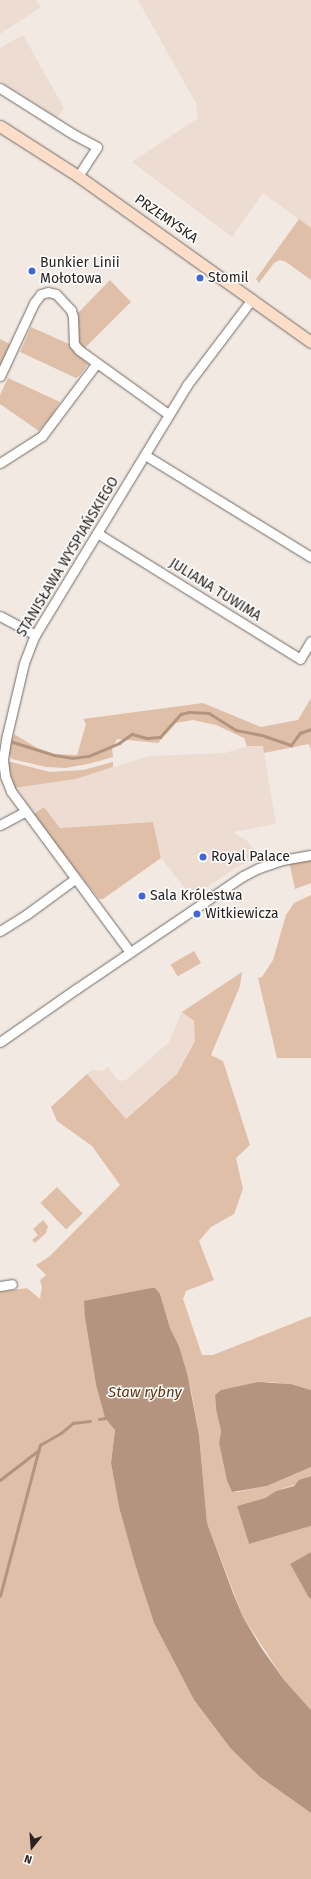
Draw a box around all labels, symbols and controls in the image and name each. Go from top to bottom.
street label: PRZEMYSKA [131,191,201,247]
place label: Bunkier Linii Mołotowa [40,255,120,288]
marker: Bunkier Linii Mołotowa [27,266,37,276]
place label: Stomil [208,270,249,286]
marker: Stomil [195,273,205,283]
street label: STANISŁAWA WYSPIAŃSKIEGO [13,474,123,640]
street label: JULIANA TUWIMA [166,555,264,625]
place label: Royal Palace [211,849,290,865]
marker: Royal Palace [198,852,208,862]
place label: Sala Królestwa [150,888,243,904]
marker: Sala Królestwa [137,891,147,901]
place label: Witkiewicza [205,906,279,922]
marker: Witkiewicza [192,909,202,919]
water label: Staw rybny [108,1384,182,1402]
north arrow [12,1827,52,1867]
text: N [23,1852,34,1866]

